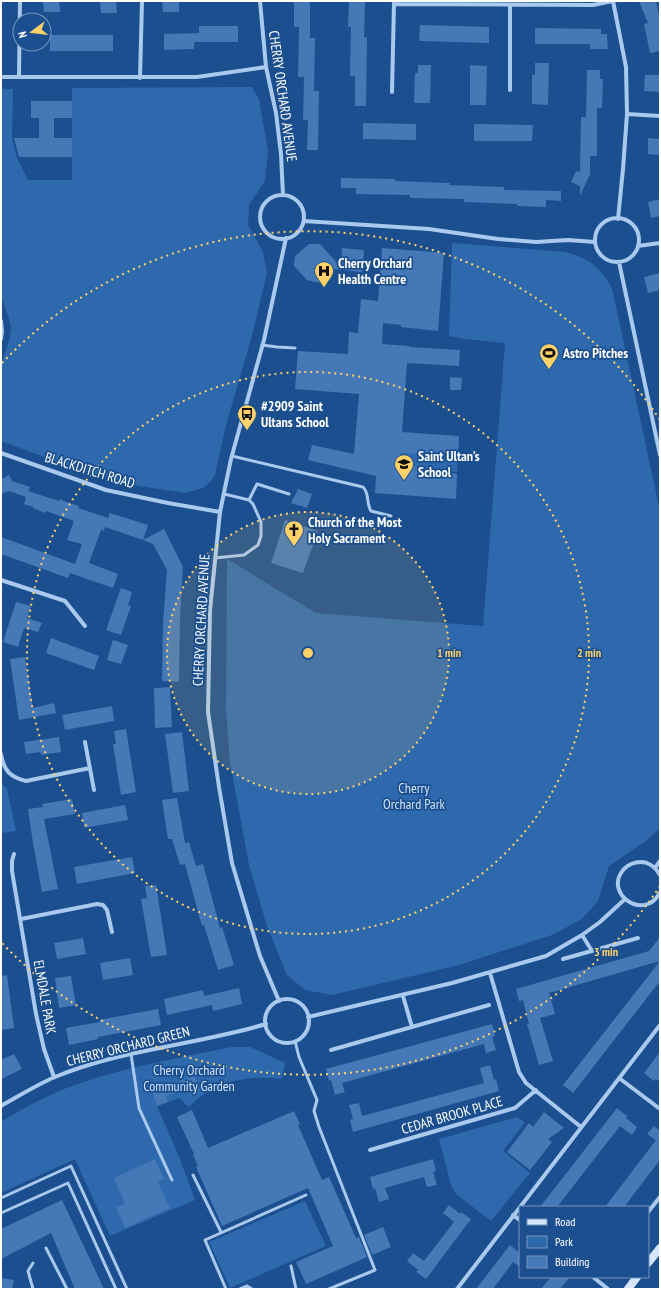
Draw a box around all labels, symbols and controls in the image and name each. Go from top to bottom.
north arrow [12,12,52,52]
street label: CHERRY ORCHARD AVENUE [265,29,301,163]
text: N [15,30,30,39]
place label: Cherry Orchard Health Centre [338,254,412,288]
hospital icon: Cherry Orchard Health Centre [313,260,335,288]
sports icon: Astro Pitches [538,342,560,370]
place label: Astro Pitches [562,344,628,362]
place label: #2909 Saint Ultans School [261,397,329,431]
bus stop icon: #2909 Saint Ultans School [236,403,258,431]
place label: Saint Ultan’s School [418,447,480,481]
street label: BLACKDITCH ROAD [43,448,137,492]
school or university icon: Saint Ultan’s School [393,453,415,481]
place label: Church of the Most Holy Sacrament [308,513,402,547]
church icon: Church of the Most Holy Sacrament [283,519,305,547]
street label: CHERRY ORCHARD AVENUE [189,553,213,687]
text: 1 min [437,645,461,660]
text: 2 min [577,645,601,660]
centre of rings [301,646,315,660]
park label: Cherry Orchard Park [383,779,446,813]
text: 3 min [594,944,618,959]
street label: ELMDALE PARK [30,958,60,1036]
street label: CHERRY ORCHARD GREEN [64,1022,192,1070]
park label: Cherry Orchard Community Garden [143,1061,235,1095]
street label: CEDAR BROOK PLACE [399,1092,505,1138]
legend [519,1206,649,1278]
text: Road [555,1214,575,1229]
text: Park [555,1234,573,1249]
text: Building [555,1254,590,1269]

